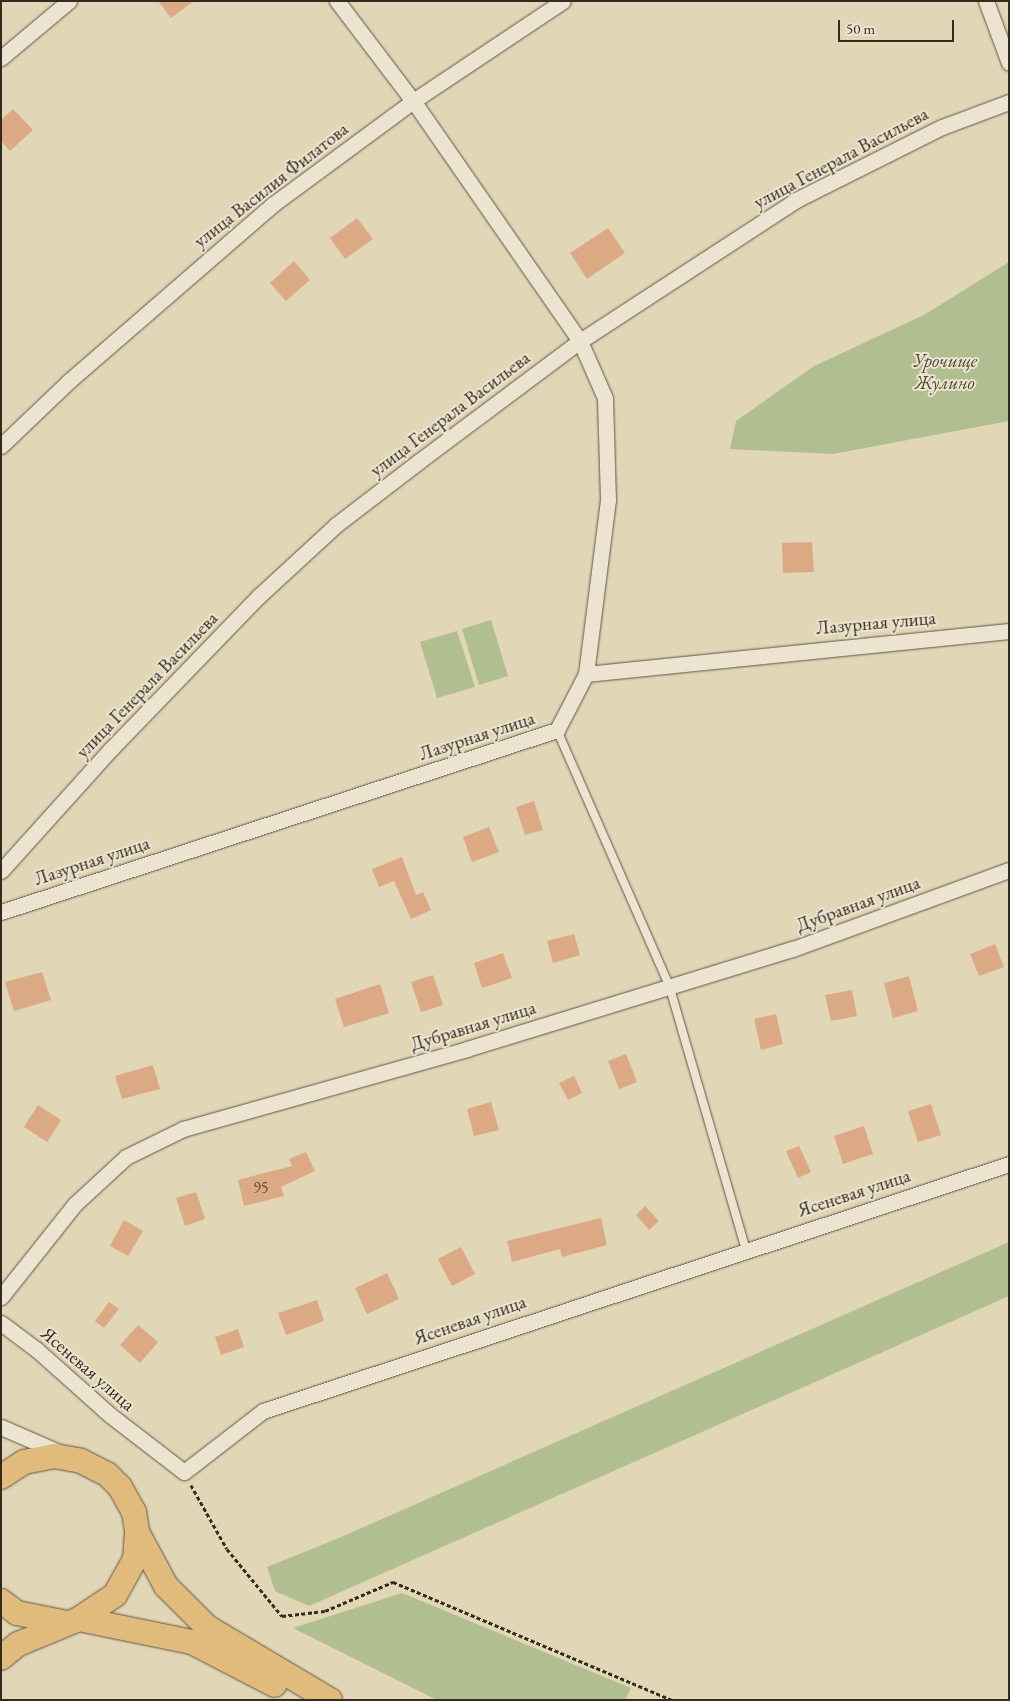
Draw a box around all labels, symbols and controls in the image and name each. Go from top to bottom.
scale bar [840,10,956,42]
text: 50 m [846,19,875,38]
street label: улица Генерала Васильева [750,102,932,214]
street label: улица Василия Филатова [189,118,353,252]
street label: улица Генерала Васильева [365,346,535,482]
park label: Урочище Жулино [913,350,977,394]
street label: Лазурная улица [815,606,937,640]
street label: улица Генерала Васильева [71,607,223,763]
street label: Лазурная улица [416,707,538,765]
street label: Лазурная улица [31,832,153,890]
street label: Дубравная улица [793,871,923,937]
street label: Дубравная улица [408,996,538,1056]
street label: Ясеневая улица [795,1164,913,1222]
house number: 95 [253,1178,269,1198]
street label: Ясеневая улица [411,1290,529,1350]
street label: Ясеневая улица [36,1322,140,1416]

